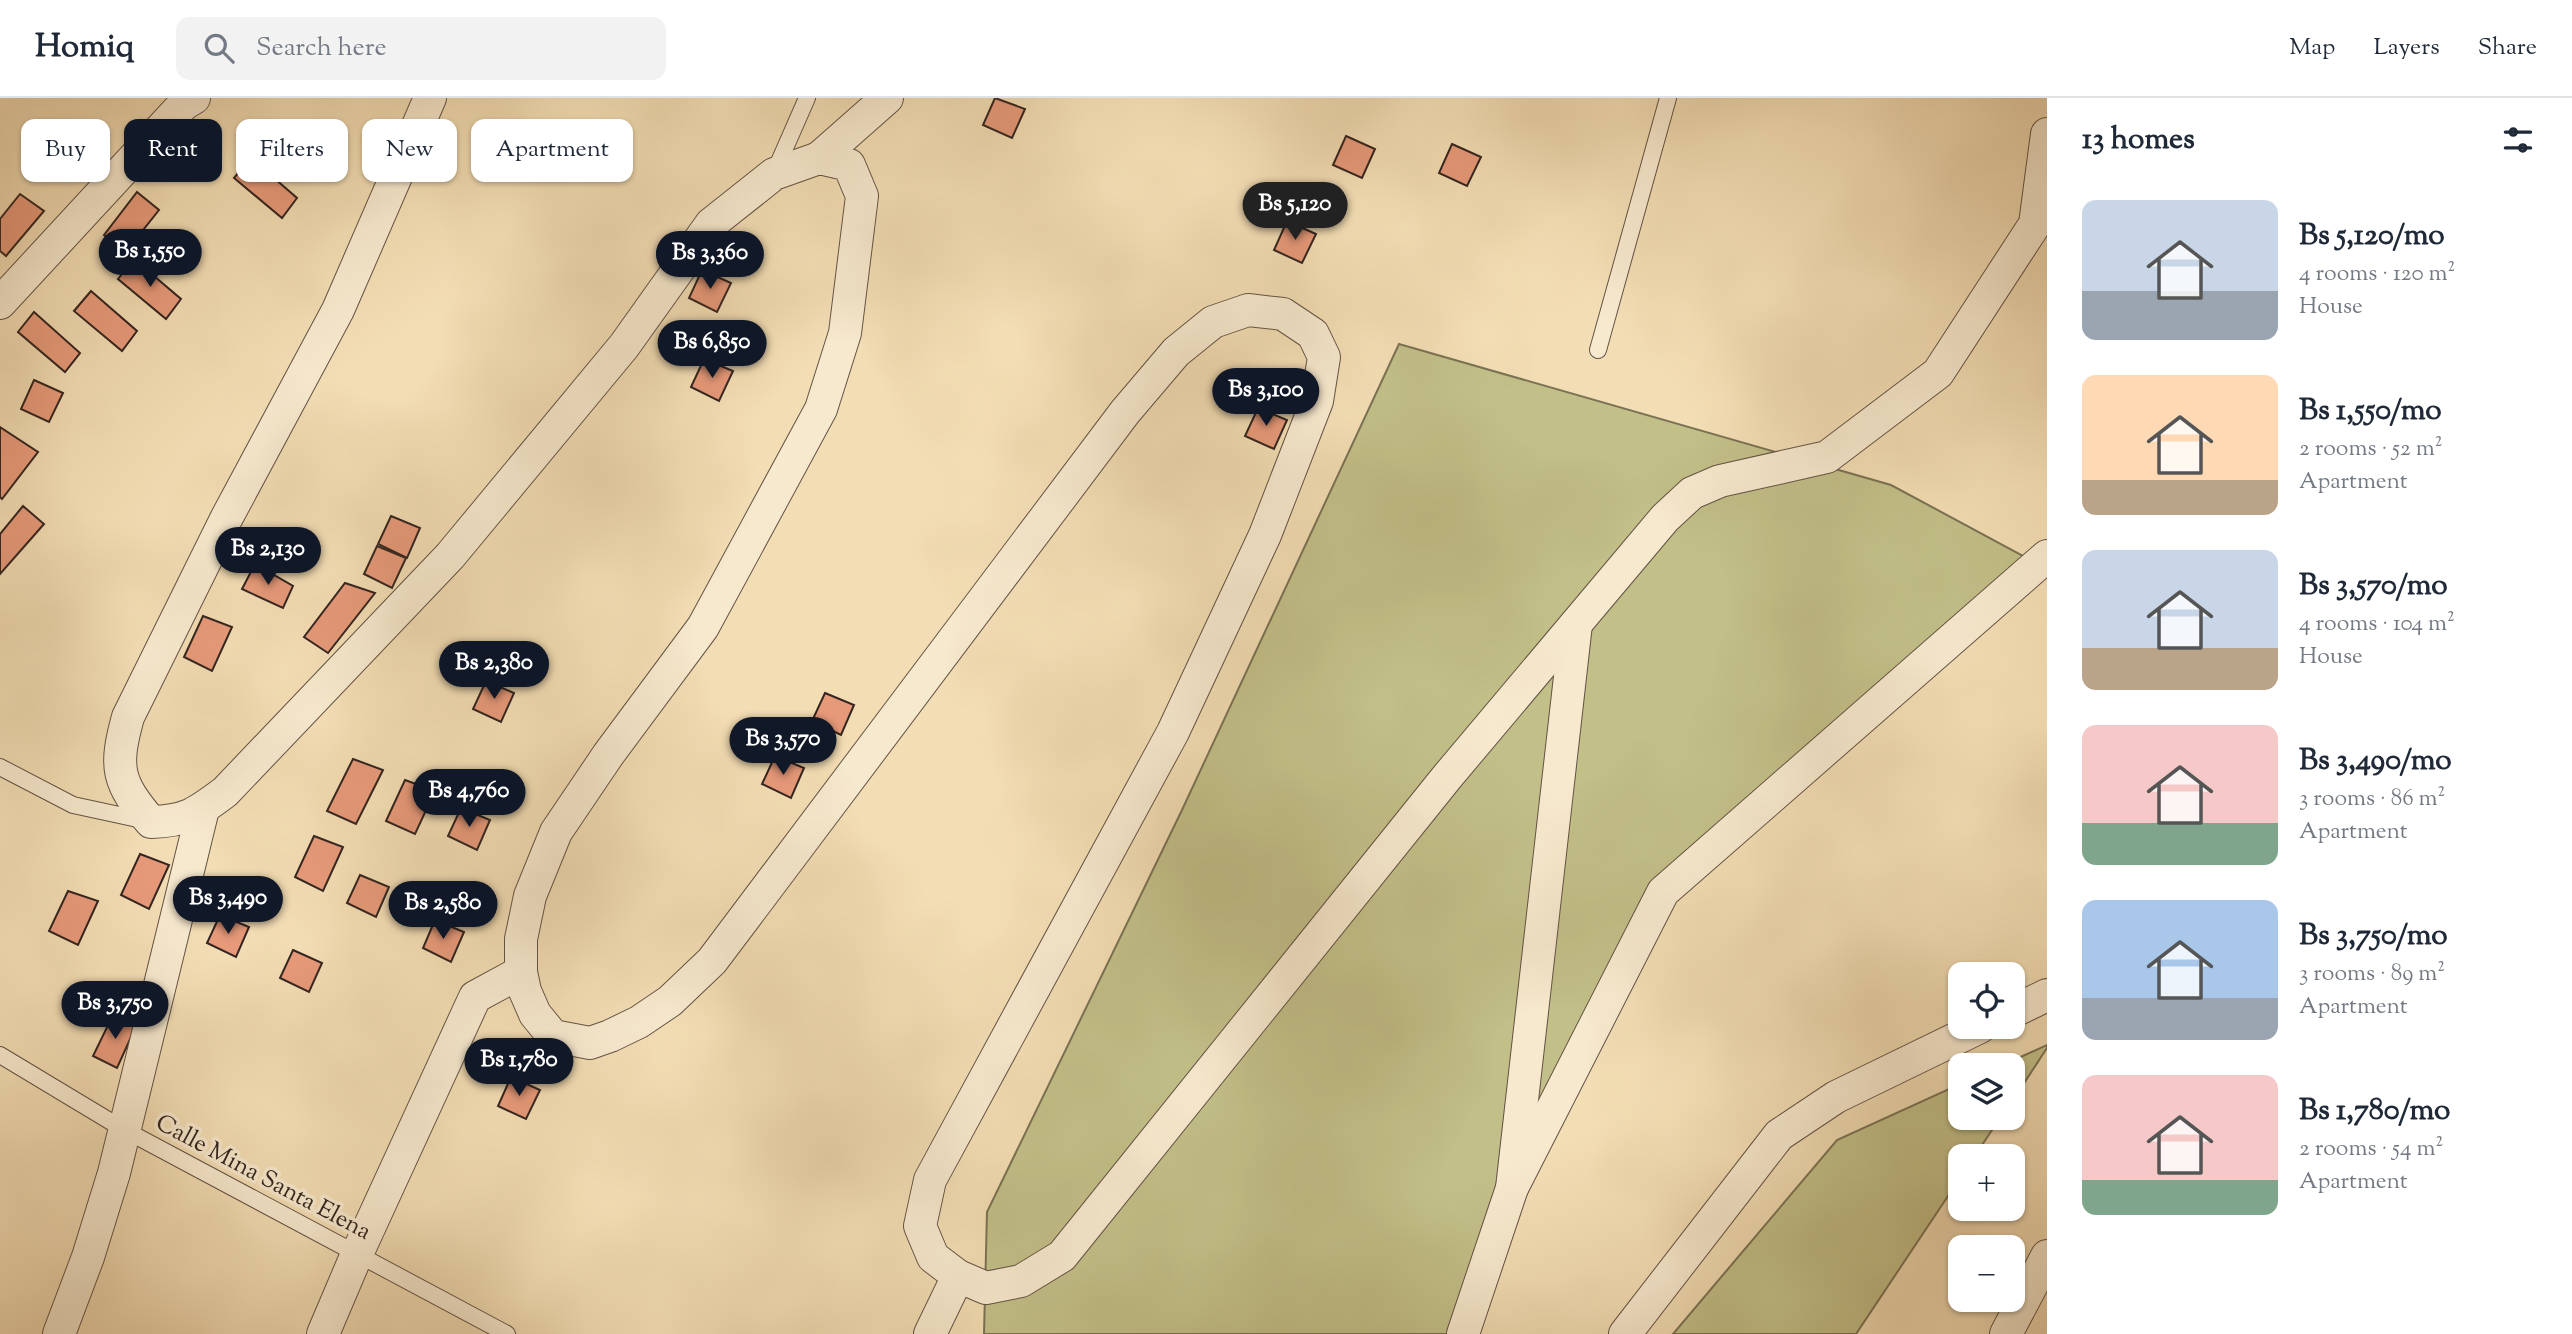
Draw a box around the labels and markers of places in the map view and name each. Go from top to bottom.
pin: Bs 5,120 [1223,183,1367,242]
pin: Bs 1,550 [78,230,222,289]
pin: Bs 3,360 [638,232,782,291]
pin: Bs 6,850 [640,320,784,380]
pin: Bs 3,100 [1194,368,1338,428]
pin: Bs 2,130 [196,528,340,587]
pin: Bs 2,380 [422,642,566,701]
pin: Bs 3,570 [711,718,855,777]
pin: Bs 4,760 [397,770,541,829]
pin: Bs 3,490 [156,876,300,936]
pin: Bs 2,580 [371,882,515,941]
pin: Bs 3,750 [43,982,187,1041]
pin: Bs 1,780 [447,1038,591,1098]

